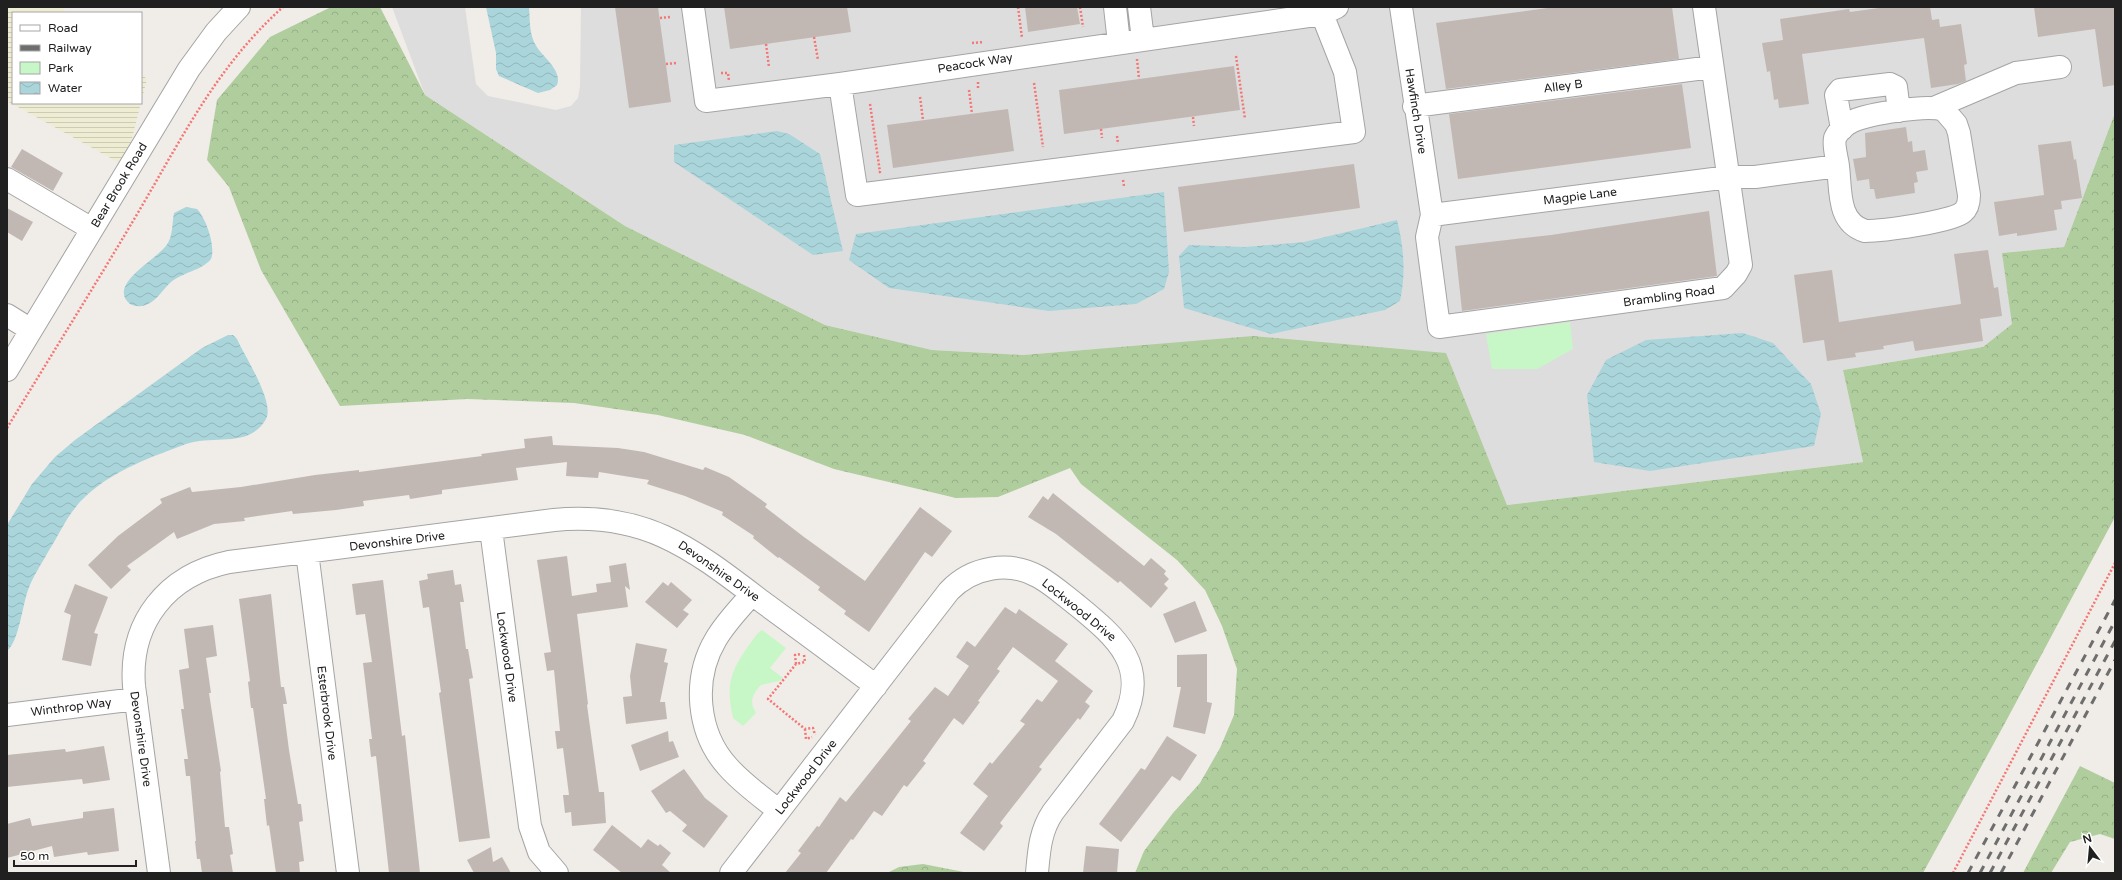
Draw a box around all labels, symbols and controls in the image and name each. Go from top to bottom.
legend [12,12,142,104]
text: Road [48,21,78,35]
text: Railway [48,41,92,55]
street label: Peacock Way [936,50,1014,76]
text: Park [48,61,74,75]
street label: Hawfinch Drive [1402,67,1430,155]
street label: Alley B [1543,77,1583,95]
text: Water [48,81,83,95]
street label: Bear Brook Road [88,140,150,230]
street label: Magpie Lane [1542,185,1618,207]
street label: Brambling Road [1622,283,1716,309]
street label: Devonshire Drive [348,528,446,554]
street label: Devonshire Drive [676,538,763,604]
street label: Lockwood Drive [1039,576,1119,644]
street label: Lockwood Drive [494,611,520,703]
street label: Esterbrook Drive [314,665,340,761]
street label: Devonshire Drive [127,690,155,788]
street label: Winthrop Way [30,695,113,719]
street label: Lockwood Drive [772,737,840,817]
north arrow [2070,828,2110,868]
text: N [2081,831,2093,846]
scale bar [14,842,136,868]
text: 50 m [20,849,49,863]

